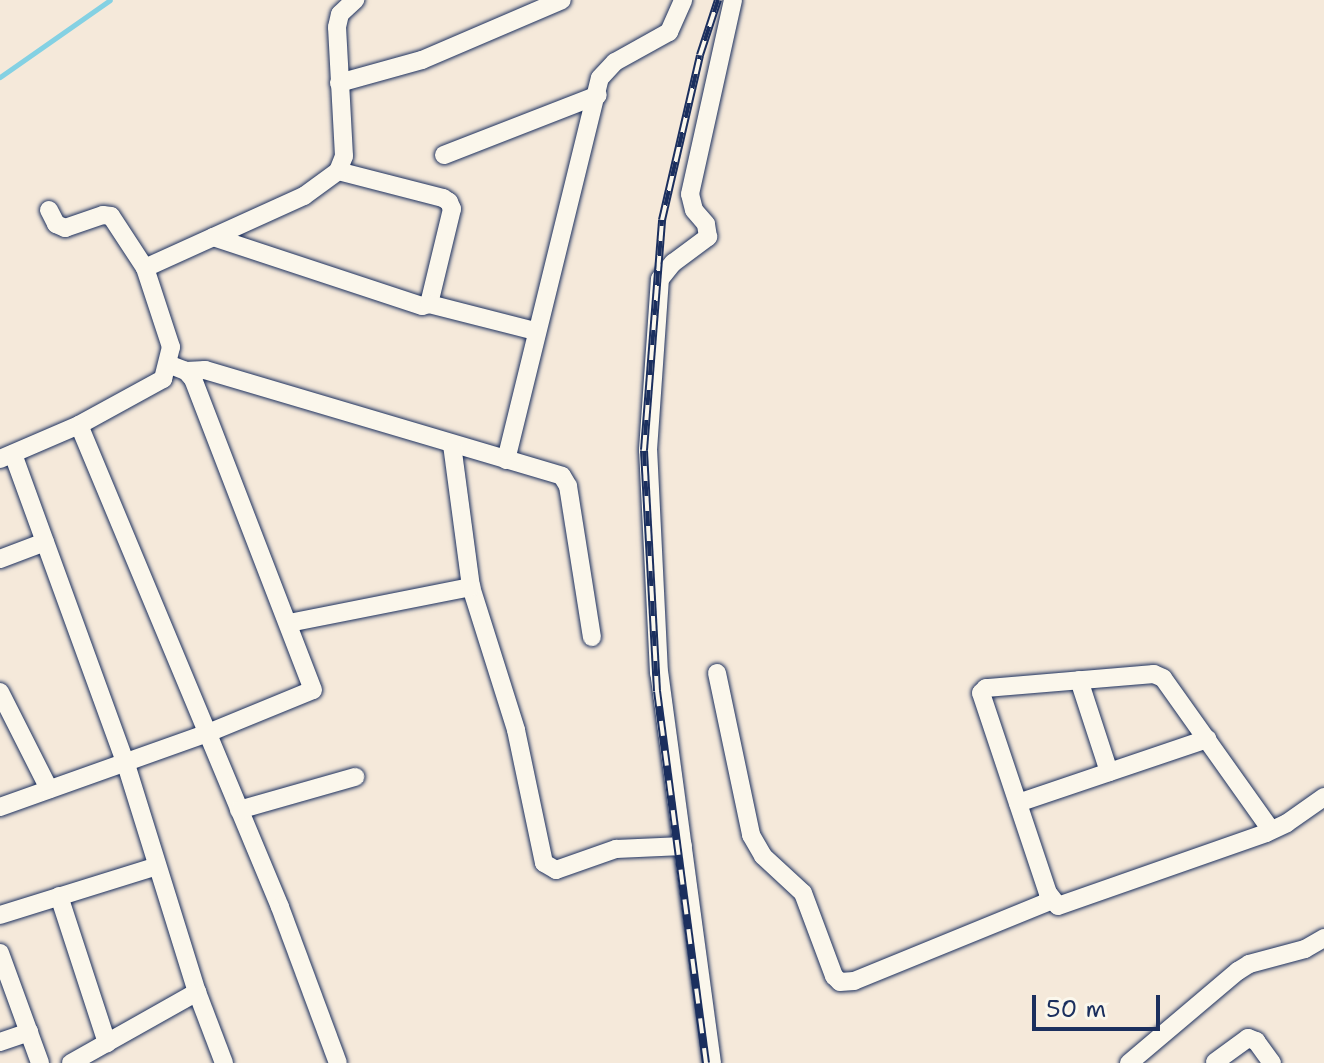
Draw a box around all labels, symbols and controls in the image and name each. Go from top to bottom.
scale bar [1036,979,1164,1029]
text: 50 m [1046,993,1106,1025]

